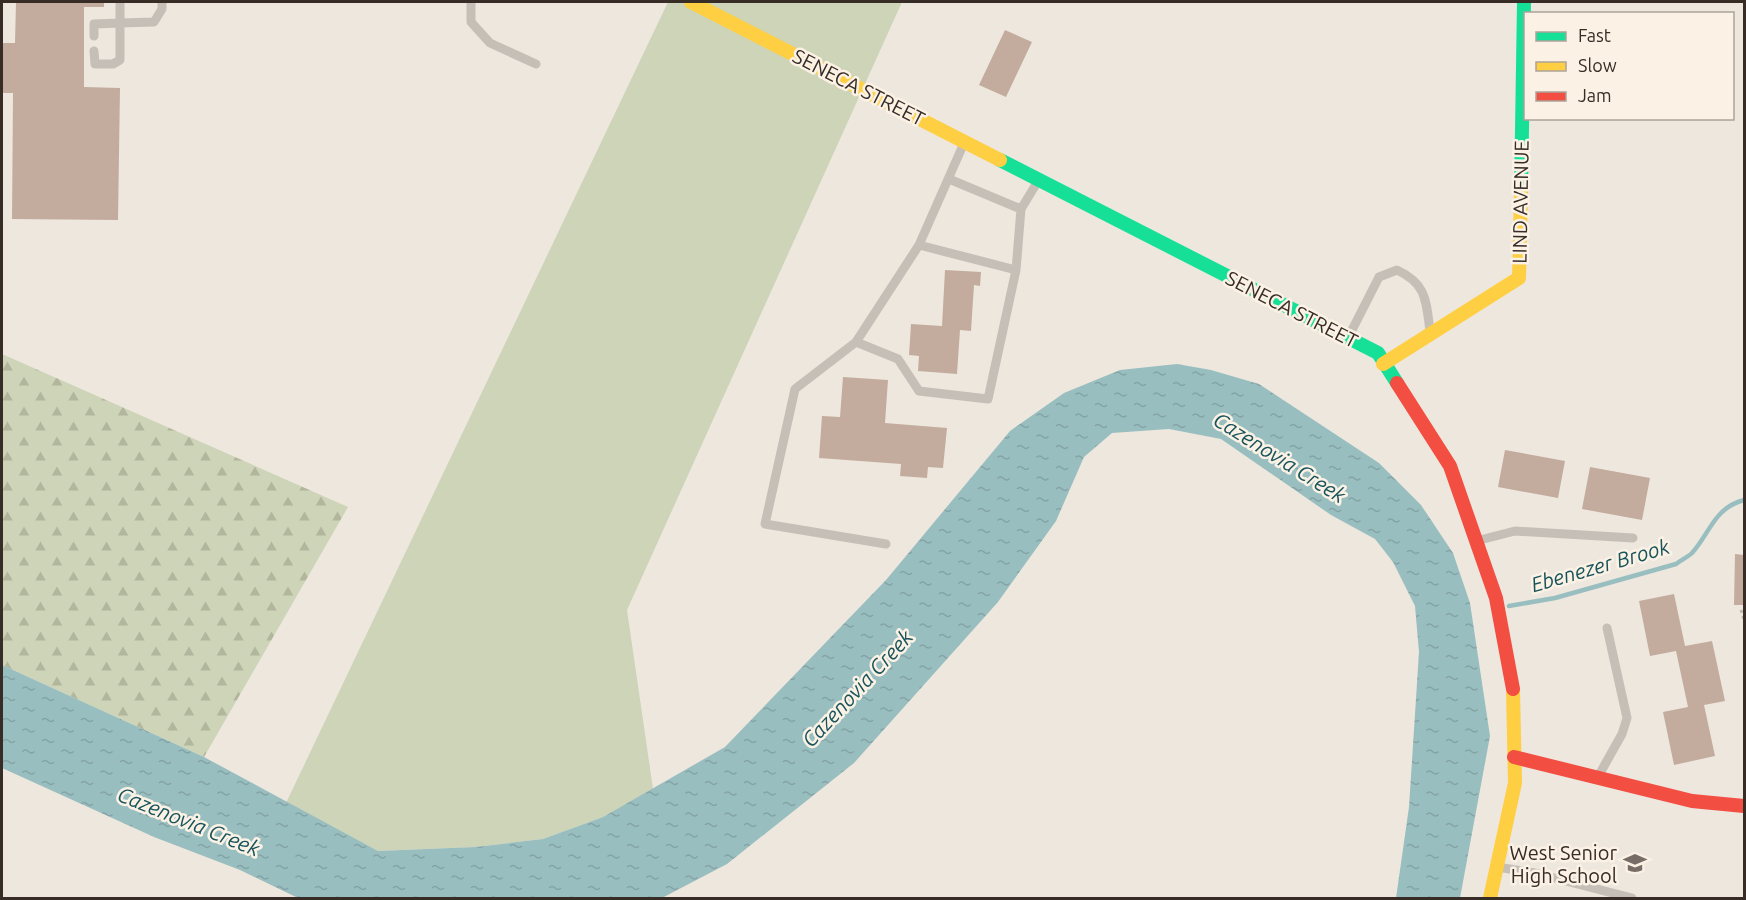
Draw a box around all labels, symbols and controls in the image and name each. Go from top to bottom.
legend [1524,12,1734,120]
text: Fast [1578,25,1611,45]
street label: SENECA STREET [789,44,929,130]
text: Slow [1578,55,1617,75]
text: Jam [1578,85,1612,105]
street label: LIND AVENUE [1507,140,1533,264]
street label: SENECA STREET [1222,266,1362,352]
water label: Cazenovia Creek [1209,407,1351,507]
water label: Ebenezer Brook [1528,534,1672,596]
water label: Cazenovia Creek [797,624,918,752]
water label: Cazenovia Creek [114,782,264,861]
place label: West Senior High School [1510,841,1617,887]
school or university icon: West Senior High School [1622,850,1648,876]

